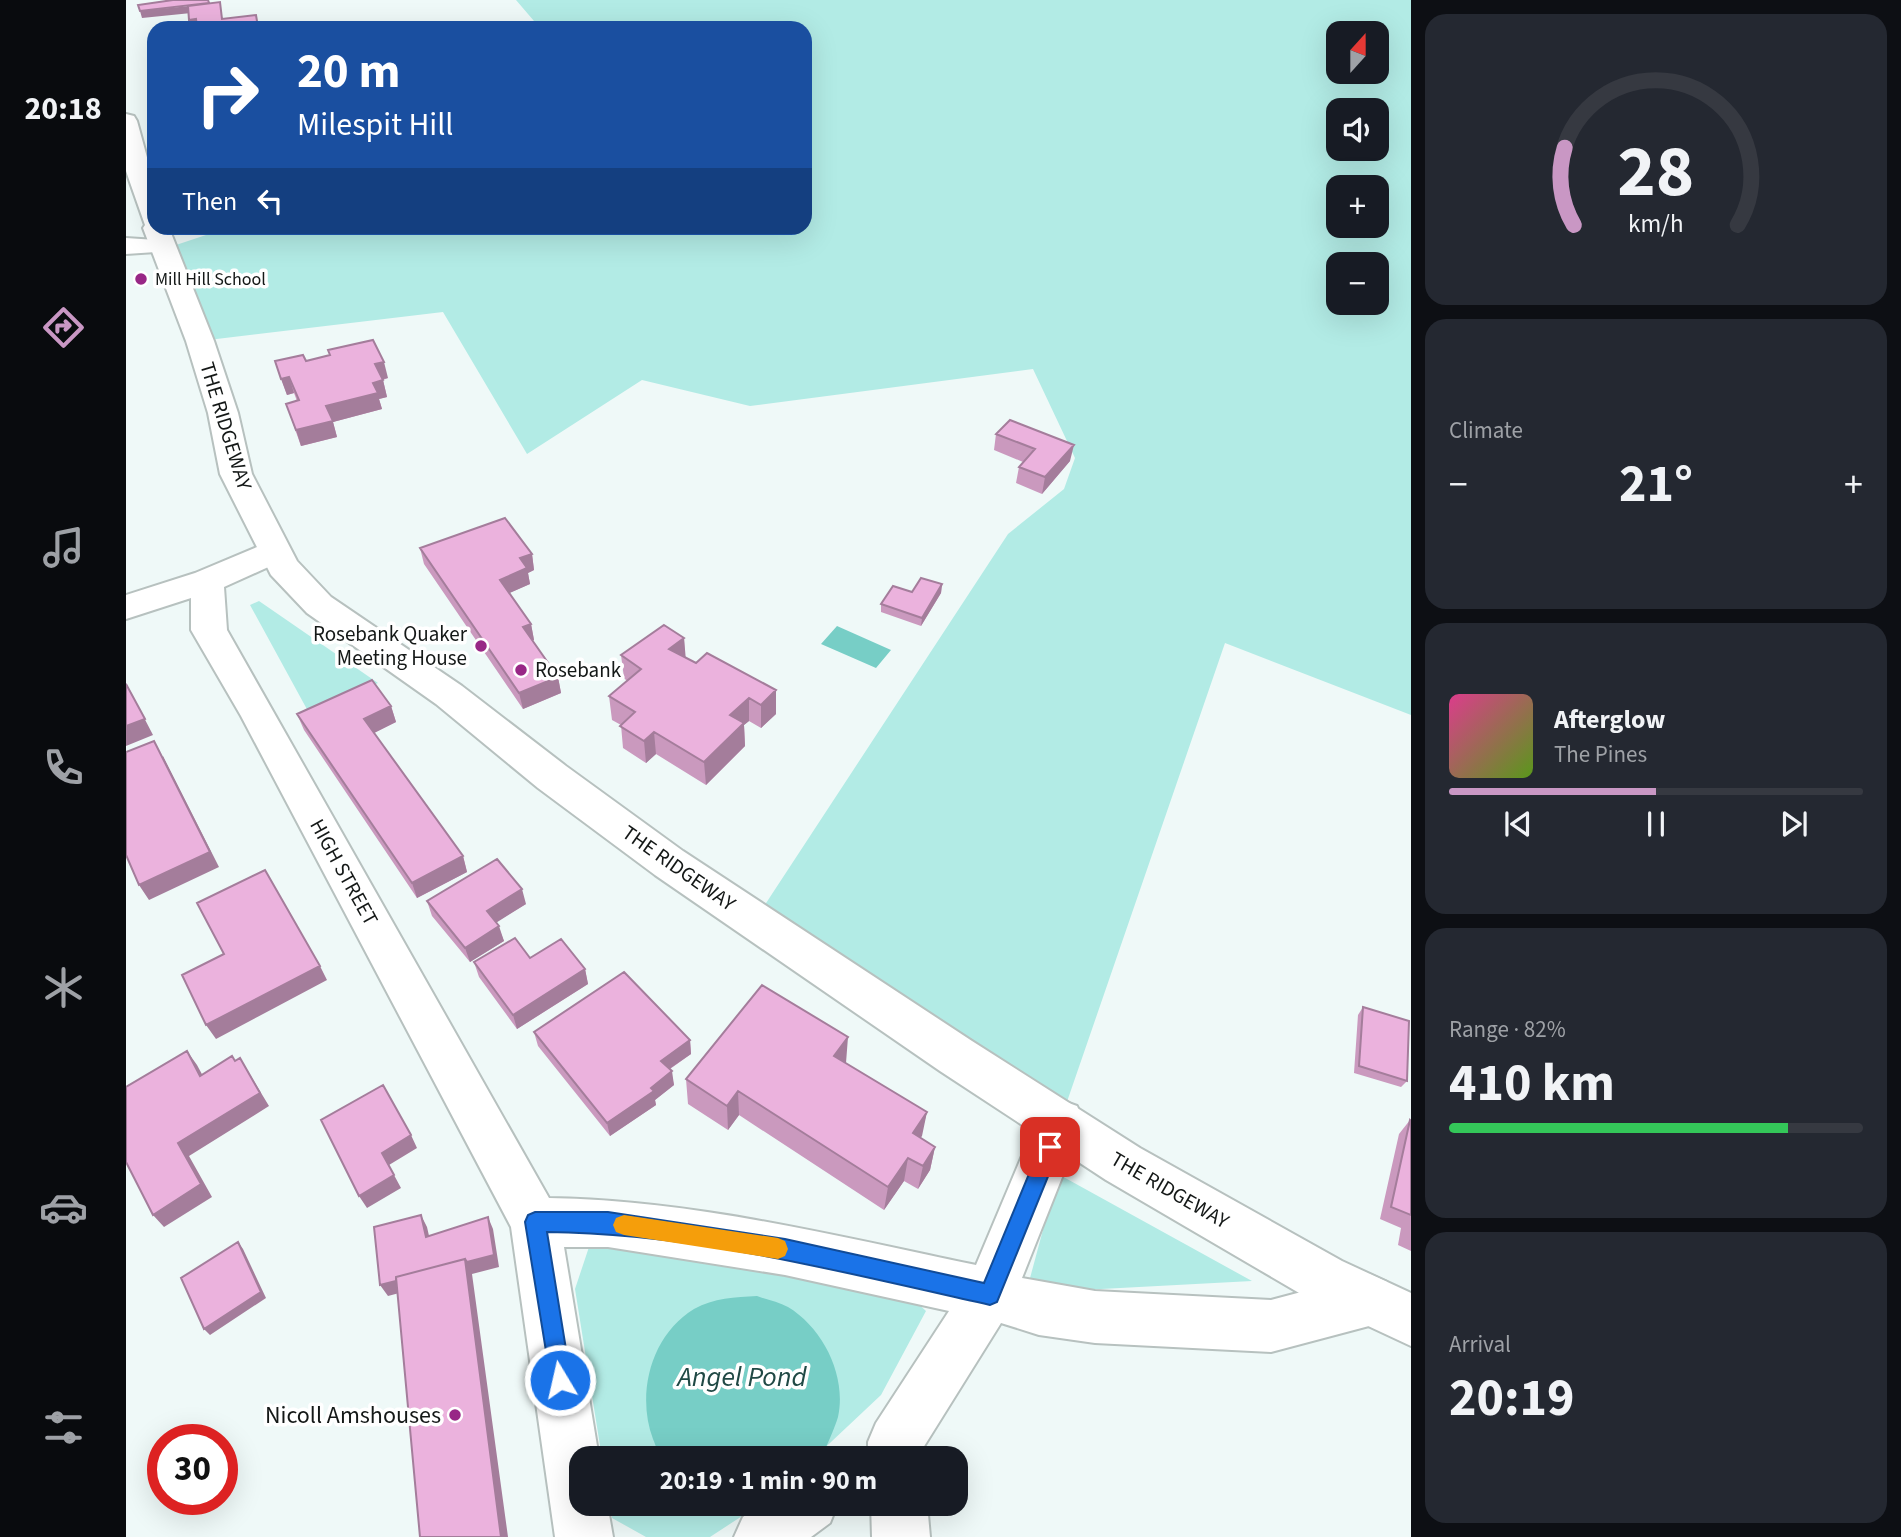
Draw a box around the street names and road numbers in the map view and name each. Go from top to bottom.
street label: THE RIDGEWAY [192,358,260,495]
street label: HIGH STREET [302,813,386,931]
street label: THE RIDGEWAY [616,818,743,919]
street label: THE RIDGEWAY [1105,1144,1236,1237]

